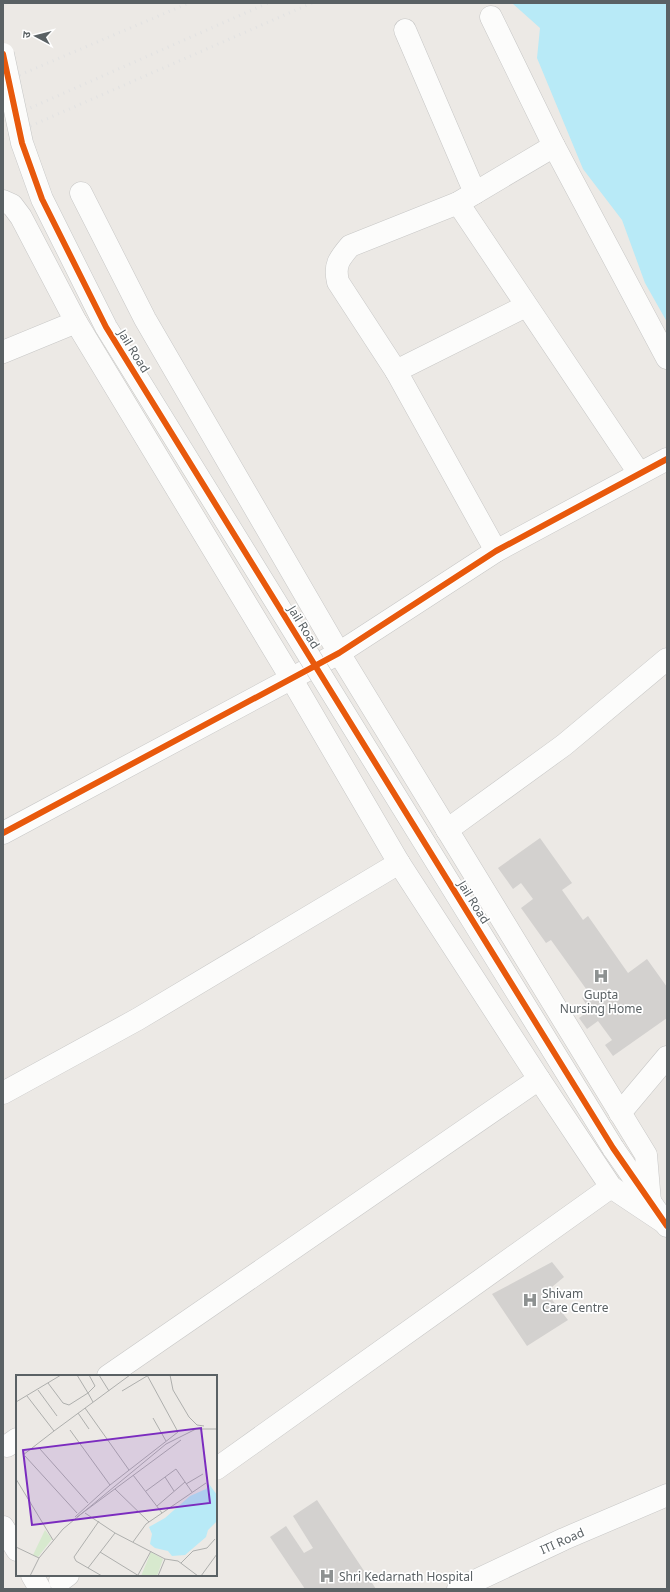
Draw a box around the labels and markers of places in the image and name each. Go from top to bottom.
hospital icon: Gupta Nursing Home [592,967,610,985]
place label: Gupta Nursing Home [560,986,642,1017]
place label: Shivam Care Centre [542,1285,609,1316]
hospital icon: Shivam Care Centre [521,1291,539,1309]
hospital icon: Shri Kedarnath Hospital [318,1567,336,1585]
place label: Shri Kedarnath Hospital [339,1568,473,1585]

